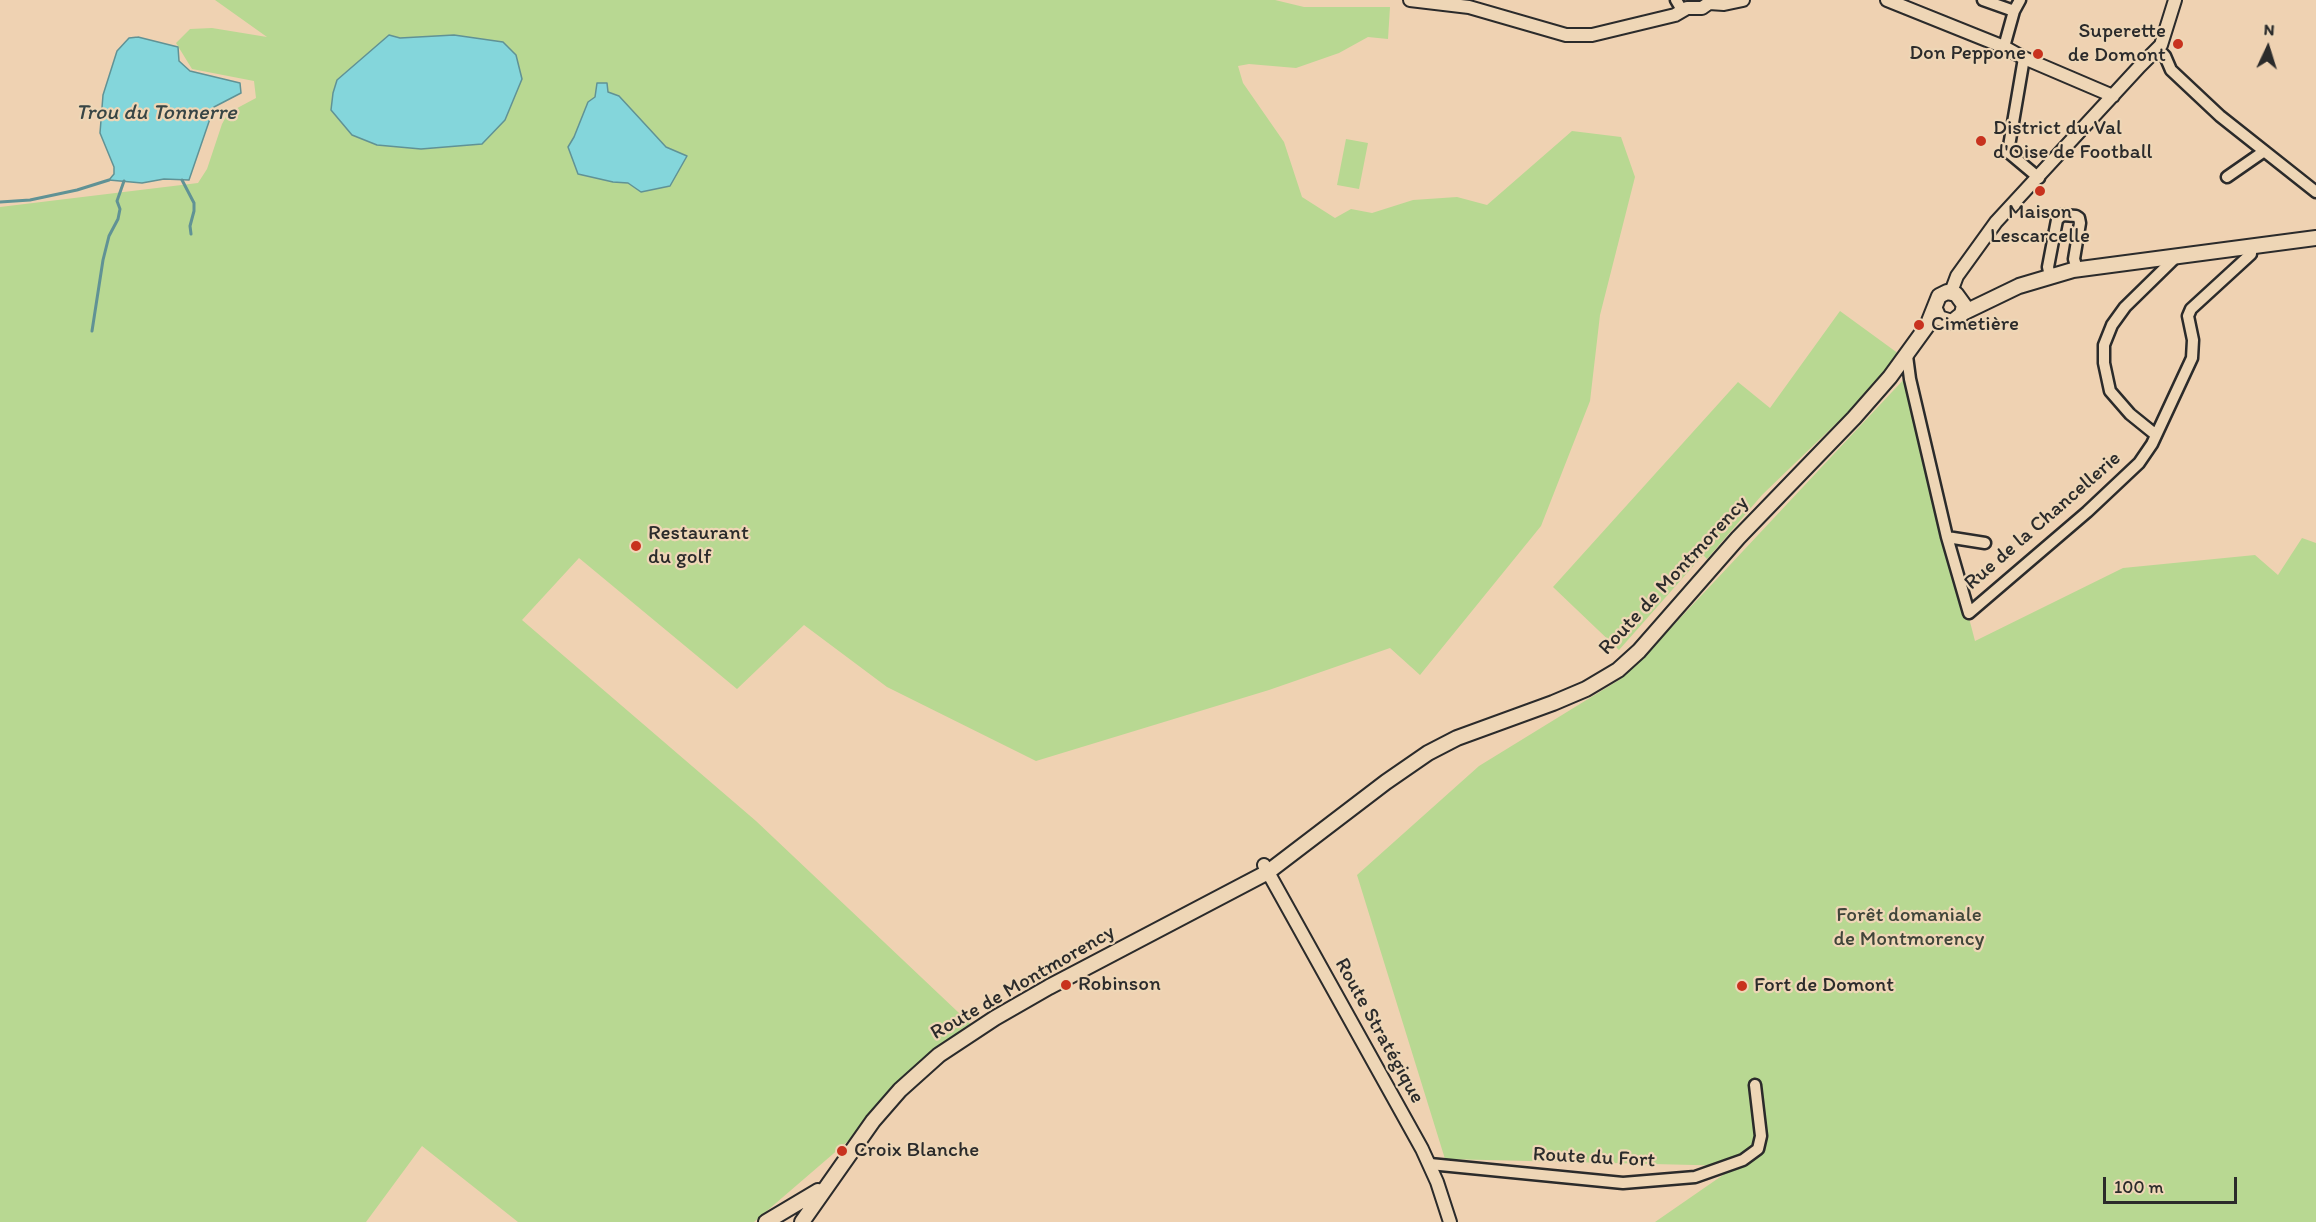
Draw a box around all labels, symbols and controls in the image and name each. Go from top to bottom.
north arrow [2238,18,2298,78]
place label: Superette de Domont [2068,19,2166,69]
text: N [2263,20,2275,39]
marker: Superette de Domont [2171,37,2185,51]
place label: Don Peppone [1909,41,2026,67]
marker: Don Peppone [2031,47,2045,61]
water label: Trou du Tonnerre [75,100,237,126]
place label: District du Val d'Oise de Football [1993,116,2153,166]
marker: District du Val d'Oise de Football [1974,134,1988,148]
marker: Maison Lescarcelle [2033,184,2047,198]
place label: Maison Lescarcelle [1990,200,2090,250]
place label: Cimetière [1931,312,2019,338]
marker: Cimetière [1912,318,1926,332]
street label: Rue de la Chancellerie [1960,446,2126,596]
street label: Route de Montmorency [1594,491,1754,661]
place label: Restaurant du golf [648,521,749,571]
marker: Restaurant du golf [629,539,643,553]
park label: Forêt domaniale de Montmorency [1834,903,1984,953]
street label: Route de Montmorency [926,920,1120,1046]
street label: Route Stratégique [1329,954,1429,1108]
place label: Robinson [1078,972,1161,998]
place label: Fort de Domont [1754,973,1894,999]
marker: Robinson [1059,978,1073,992]
marker: Fort de Domont [1735,979,1749,993]
place label: Croix Blanche [854,1138,979,1164]
street label: Route du Fort [1532,1142,1656,1174]
marker: Croix Blanche [835,1144,849,1158]
scale bar [2106,1165,2240,1203]
text: 100 m [2114,1176,2164,1198]

